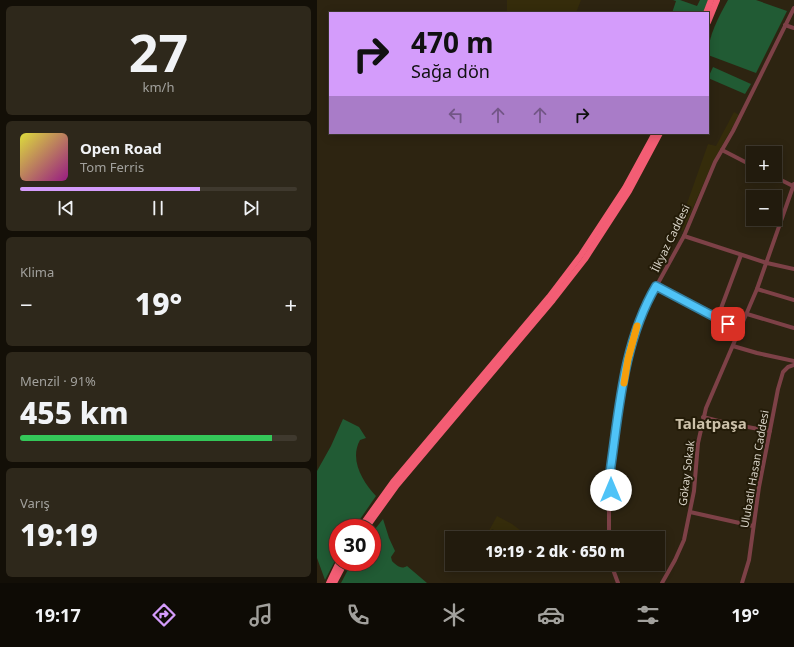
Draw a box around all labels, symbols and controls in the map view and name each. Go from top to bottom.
text: 27 [129,16,188,87]
text: 470 m [411,23,494,61]
icon: right [345,28,397,80]
text: Sağa dön [411,59,490,83]
text: km/h [143,78,174,96]
icon: left [445,104,467,126]
icon: ahead [487,104,509,126]
icon: ahead [529,104,551,126]
icon: right [571,104,593,126]
text: Open Road [80,138,162,158]
map controls [746,146,782,226]
button: + [746,146,782,182]
text: Tom Ferris [80,158,144,176]
button: − [746,190,782,226]
icon: previous [55,197,77,219]
icon: pause [147,197,169,219]
icon: next [240,197,262,219]
street label: İlkyaz Caddesi [647,202,693,274]
text: Klima [20,263,54,281]
text: 19° [135,283,182,324]
text: − [20,289,33,319]
text: + [284,289,297,319]
pin [711,307,745,341]
icon: arrive [717,313,739,335]
text: Menzil · 91% [20,372,96,390]
text: 455 km [20,392,129,433]
street label: Ulubatlı Hasan Caddesi [736,409,772,529]
district label: Talatpaşa [675,413,747,433]
street label: Gökay Sokak [675,439,697,507]
position arrow [590,469,632,511]
text: Varış [20,494,50,512]
text: 19:19 [20,514,98,555]
speed limit sign: 30 [329,519,381,571]
text: 19:19 · 2 dk · 650 m [485,541,625,561]
icon: directions [150,601,178,629]
icon: music [247,601,275,629]
icon: phone [344,601,372,629]
icon: climate [440,601,468,629]
icon: car [537,601,565,629]
icon: filters [634,601,662,629]
text: 19:17 [34,603,81,627]
text: 19° [731,603,760,627]

